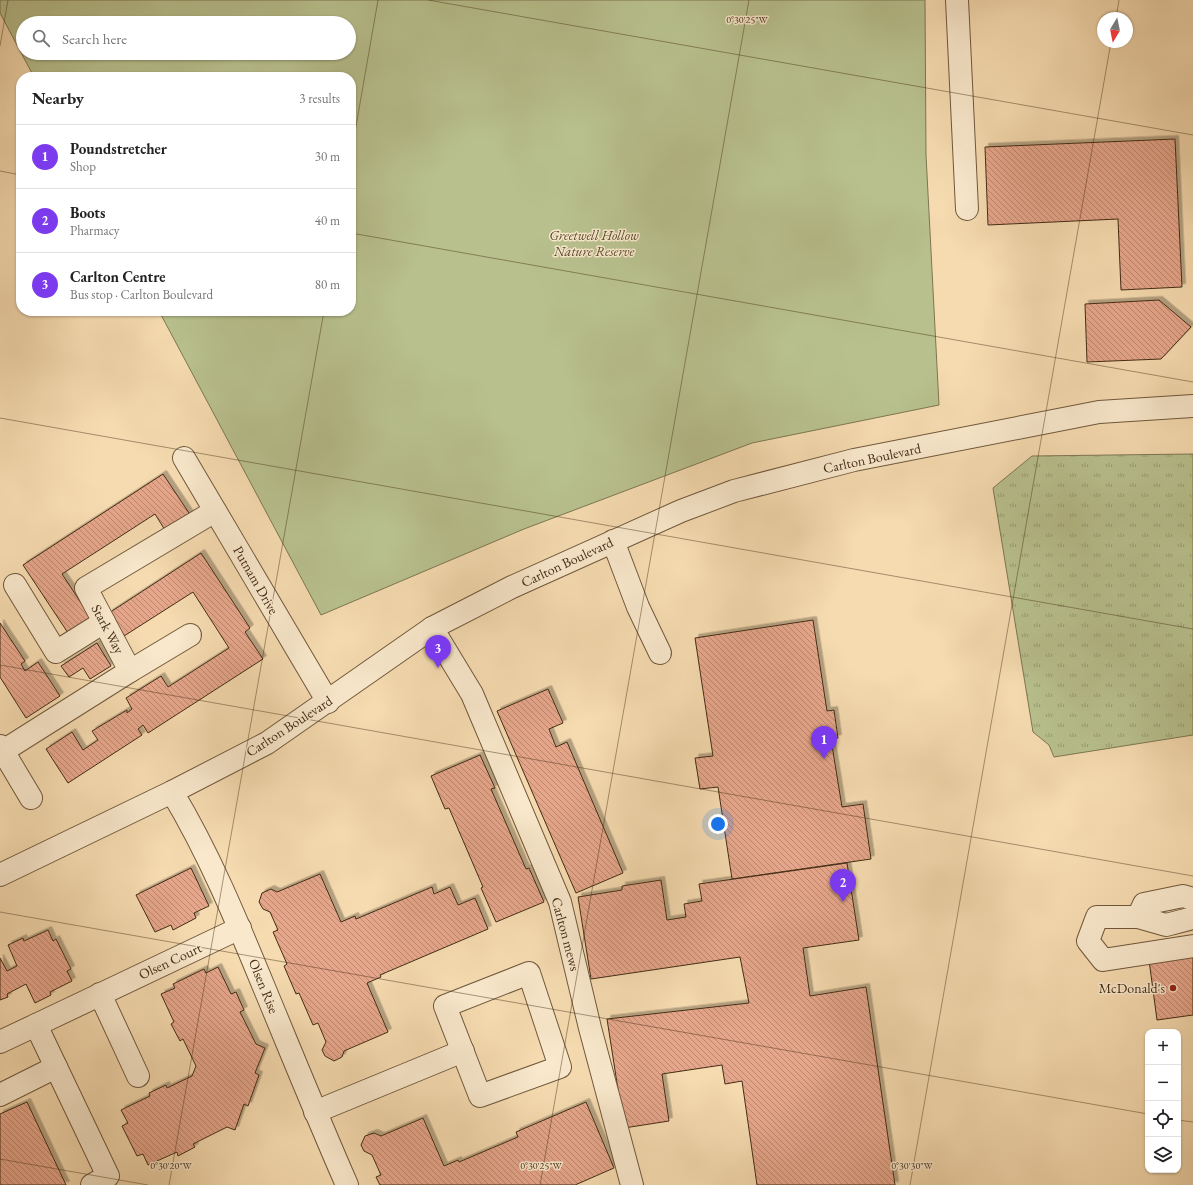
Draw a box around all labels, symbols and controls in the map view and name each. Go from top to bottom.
north arrow [1097,12,1133,48]
text: 0°30'25"W [726,13,769,26]
search box [16,16,356,60]
icon: search [30,27,52,49]
text: Search here [62,29,127,48]
text: Nearby [32,87,84,109]
text: 3 results [299,90,340,107]
text: Poundstretcher [70,139,167,158]
text: 1 [42,148,48,165]
text: 30 m [315,148,340,165]
text: Shop [70,158,96,175]
text: Boots [70,203,105,222]
text: 2 [42,212,48,229]
text: 40 m [315,212,340,229]
text: Pharmacy [70,222,119,239]
park label: Greetwell Hollow Nature Reserve [549,226,639,260]
text: Carlton Centre [70,267,166,286]
text: 3 [42,276,48,293]
text: 80 m [315,276,340,293]
text: Bus stop · Carlton Boulevard [70,286,213,303]
street label: Carlton Boulevard [821,439,924,477]
street label: Carlton Boulevard [518,532,617,591]
street label: Putnam Drive [229,543,283,618]
street label: Stark Way [87,601,129,658]
pin: 3 [425,635,451,668]
street label: Carlton Boulevard [242,691,336,761]
pin: 1 [811,726,837,759]
your location [708,814,728,834]
pin: 2 [830,869,856,902]
street label: Carlton mews [548,895,585,973]
street label: Olsen Court [136,938,205,983]
street label: Olsen Rise [245,956,283,1017]
place label: McDonald's [1099,979,1165,997]
marker: McDonald's [1168,983,1178,993]
map controls [1145,1029,1181,1173]
button: + [1145,1029,1181,1065]
button: − [1145,1065,1181,1101]
button: locate [1145,1101,1181,1137]
button: layers [1145,1137,1181,1173]
text: 0°30'20"W [150,1159,193,1172]
text: 0°30'25"W [520,1159,563,1172]
text: 0°30'30"W [891,1159,934,1172]

